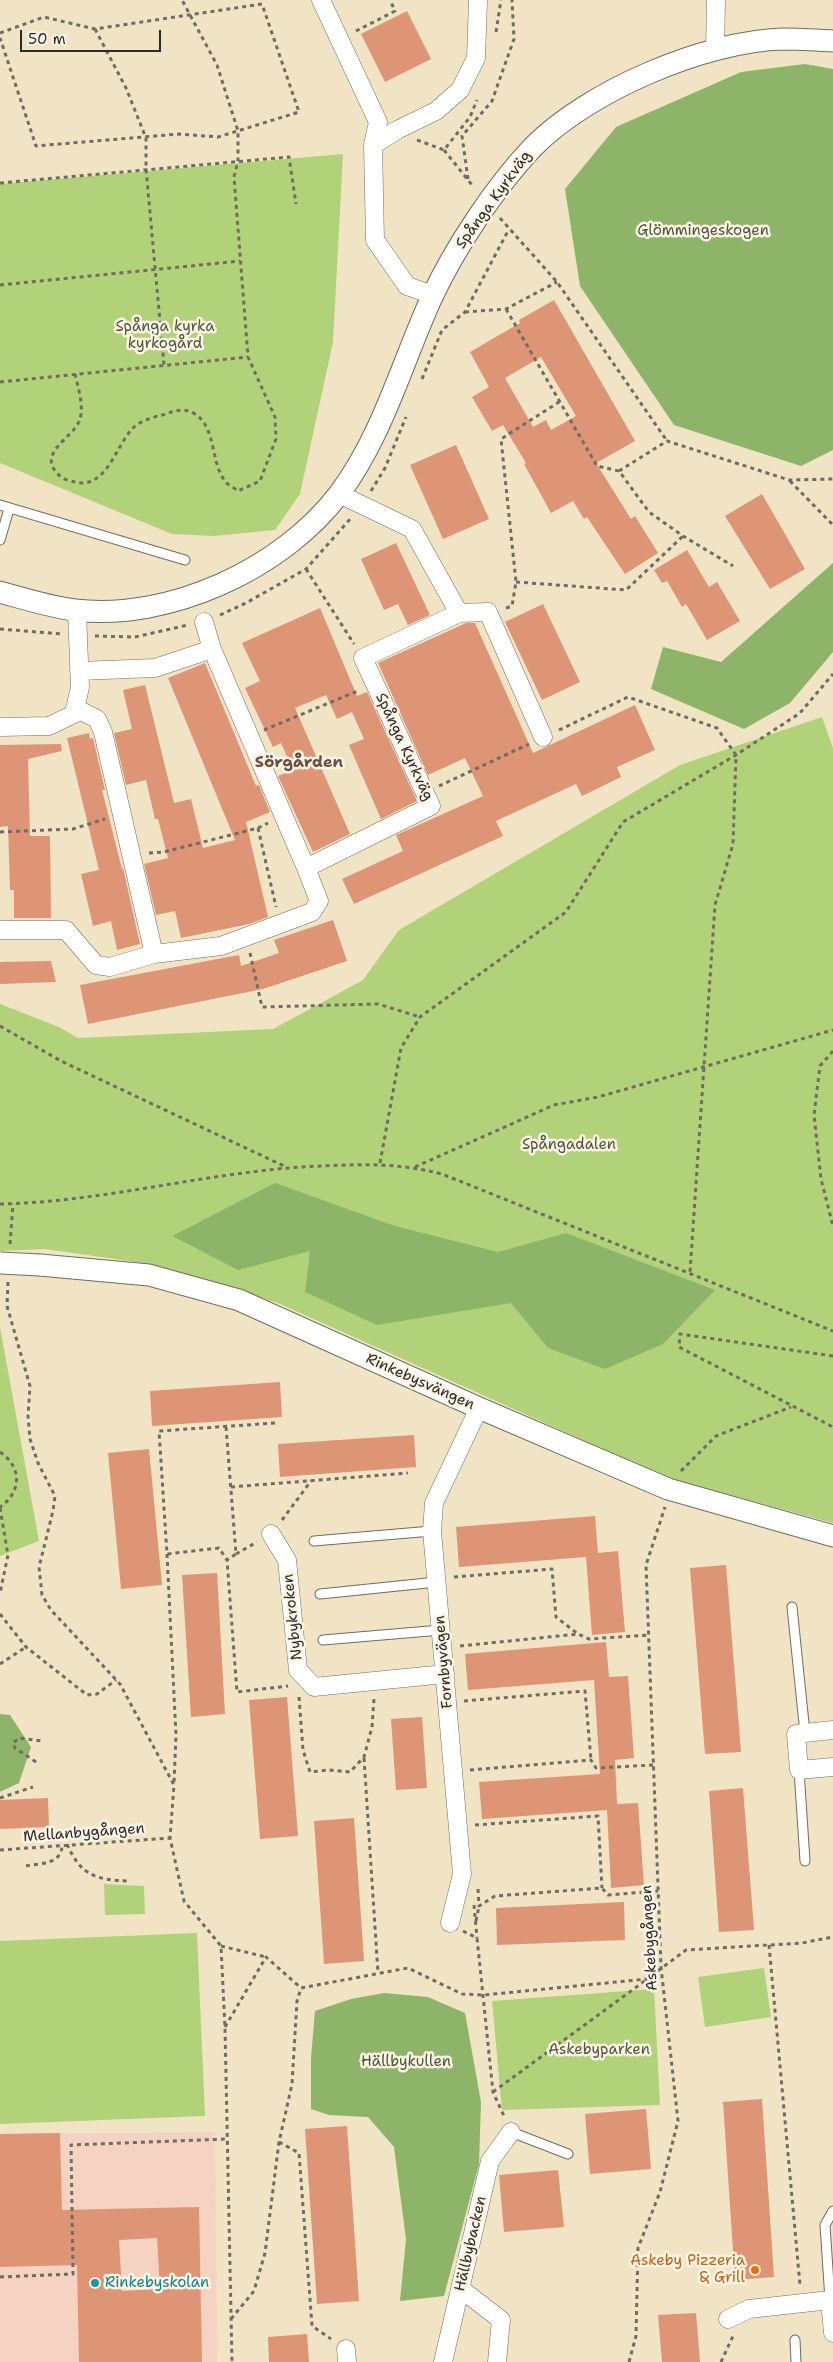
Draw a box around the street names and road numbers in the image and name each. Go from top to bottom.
street label: Spånga Kyrkväg [452,147,536,253]
street label: Spånga Kyrkväg [371,690,437,804]
street label: Rinkebysvängen [363,1350,477,1414]
street label: Nybykroken [280,1573,306,1661]
street label: Fornbyvägen [431,1615,457,1709]
street label: Mellanbygången [23,1820,145,1846]
street label: Askebygången [638,1885,662,1991]
street label: Hällbybacken [451,2194,491,2294]

